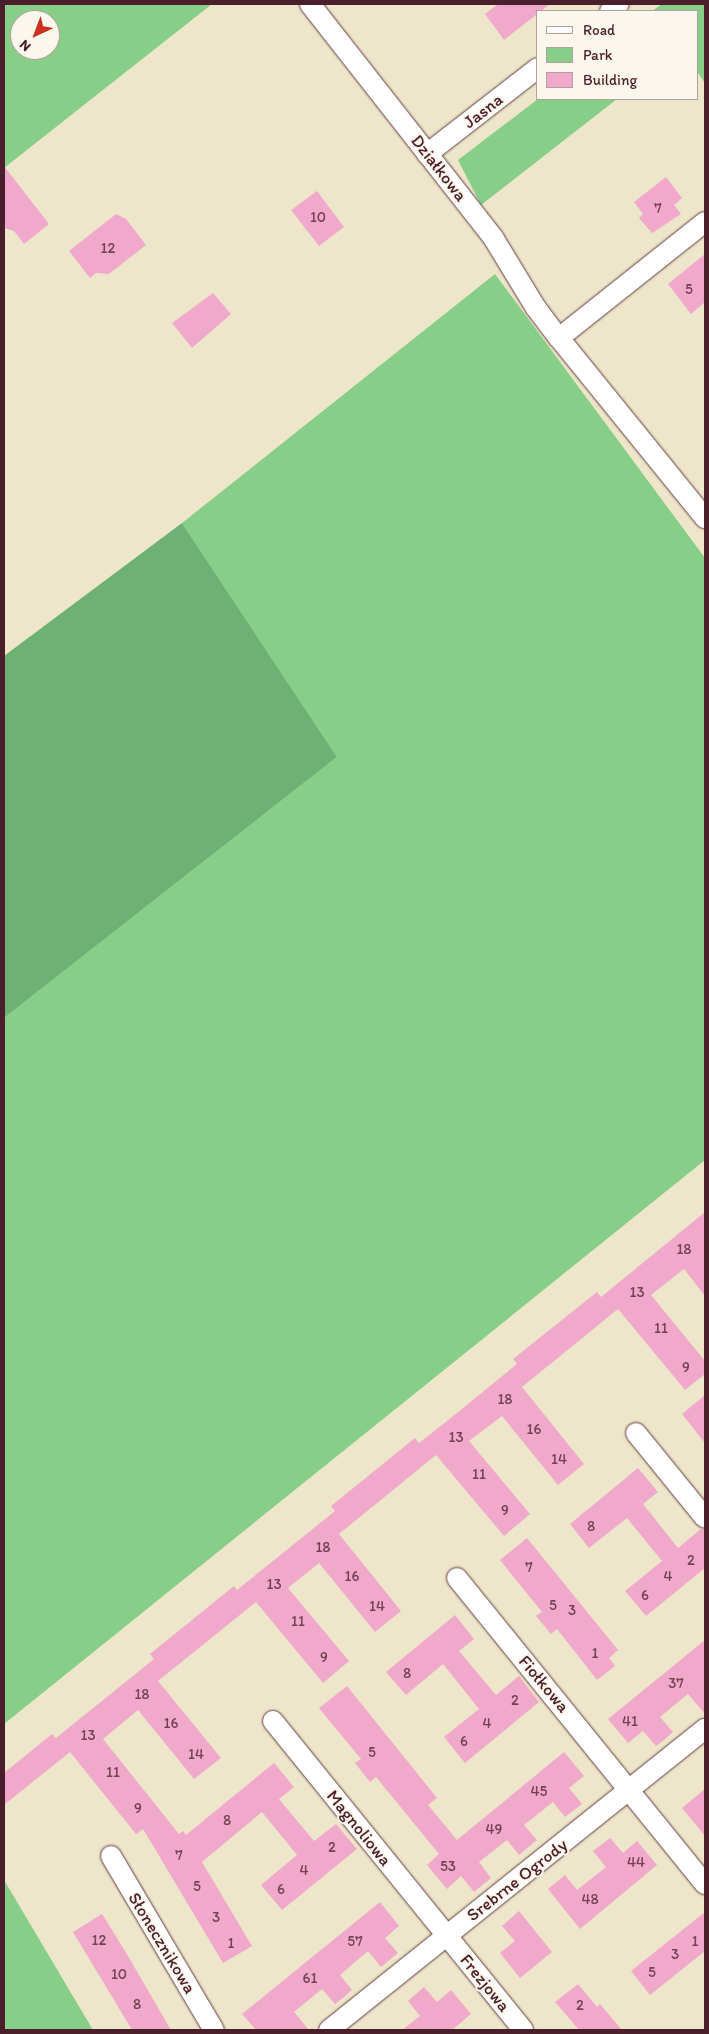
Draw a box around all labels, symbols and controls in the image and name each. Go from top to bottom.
north arrow [10,10,60,60]
legend [536,10,699,100]
text: Road [583,21,615,39]
text: N [16,36,34,55]
text: Park [583,46,613,64]
text: Building [583,71,637,89]
street label: Jasna [459,89,507,133]
street label: Działkowa [406,130,472,206]
house number: 7 [654,200,662,218]
house number: 10 [310,209,326,227]
house number: 12 [101,240,115,258]
house number: 5 [685,281,693,299]
house number: 18 [676,1241,692,1259]
house number: 13 [629,1284,645,1302]
house number: 11 [654,1320,668,1338]
house number: 9 [682,1359,690,1377]
house number: 18 [497,1391,513,1409]
house number: 16 [527,1421,541,1439]
house number: 13 [448,1429,464,1447]
house number: 14 [551,1451,567,1469]
house number: 11 [472,1466,486,1484]
house number: 9 [501,1502,509,1520]
house number: 8 [587,1518,595,1536]
house number: 18 [315,1539,331,1557]
house number: 2 [687,1552,695,1570]
house number: 7 [525,1559,533,1577]
house number: 16 [345,1568,359,1586]
house number: 4 [663,1568,673,1586]
house number: 13 [266,1576,282,1594]
house number: 6 [641,1587,649,1605]
house number: 5 [549,1597,557,1615]
house number: 14 [369,1598,385,1616]
house number: 3 [568,1602,576,1620]
house number: 11 [291,1613,305,1631]
house number: 1 [592,1645,598,1663]
house number: 9 [320,1649,328,1667]
street label: Fiołkowa [514,1651,574,1717]
house number: 8 [403,1665,411,1683]
house number: 37 [668,1675,684,1693]
house number: 18 [134,1686,150,1704]
house number: 2 [511,1692,519,1710]
house number: 41 [622,1713,638,1731]
house number: 16 [164,1715,178,1733]
house number: 4 [482,1715,492,1733]
house number: 13 [80,1727,96,1745]
house number: 6 [460,1733,468,1751]
house number: 5 [368,1744,376,1762]
house number: 14 [188,1746,204,1764]
house number: 11 [106,1764,120,1782]
house number: 45 [531,1783,547,1801]
street label: Magnoliowa [322,1786,396,1870]
house number: 9 [134,1800,142,1818]
house number: 8 [223,1812,231,1830]
house number: 49 [486,1821,502,1839]
street label: Srebrne Ogrody [462,1834,572,1926]
house number: 2 [328,1839,336,1857]
house number: 7 [175,1847,183,1865]
house number: 44 [627,1854,645,1872]
house number: 53 [440,1858,456,1876]
house number: 4 [299,1862,309,1880]
house number: 5 [193,1878,201,1896]
house number: 6 [277,1881,285,1899]
street label: Słonecznikowa [123,1889,201,1997]
house number: 48 [581,1891,599,1909]
house number: 3 [212,1909,220,1927]
house number: 12 [92,1932,106,1950]
house number: 57 [347,1933,363,1951]
house number: 1 [692,1933,698,1951]
house number: 1 [228,1935,234,1953]
house number: 3 [671,1946,679,1964]
street label: Frezjowa [455,1950,515,2016]
house number: 5 [648,1964,656,1982]
house number: 10 [111,1966,127,1984]
house number: 61 [303,1970,317,1988]
house number: 8 [133,1996,141,2014]
house number: 2 [576,1997,584,2015]

